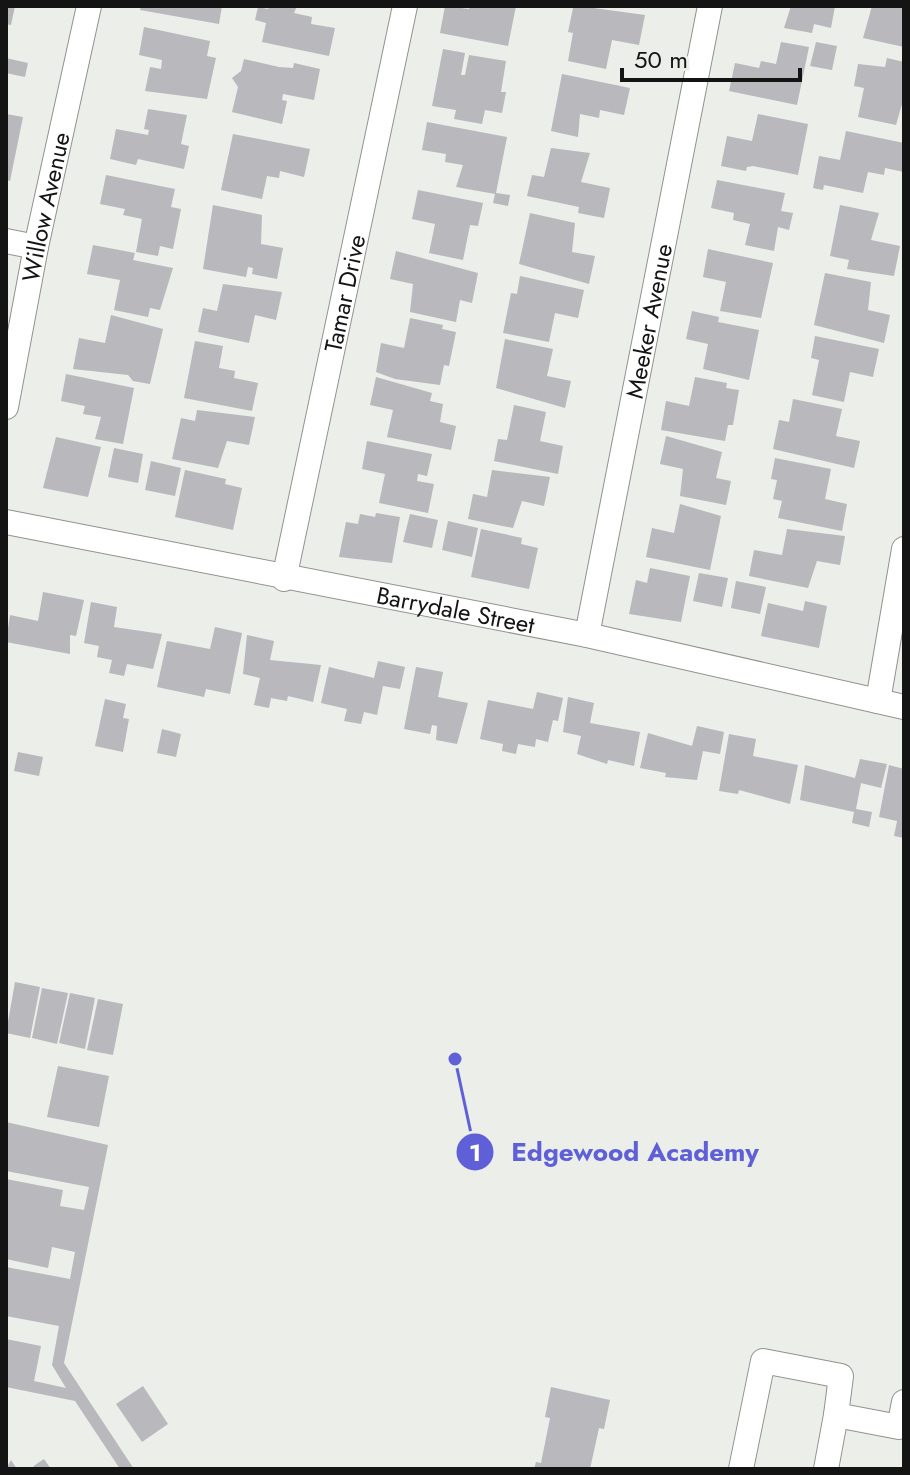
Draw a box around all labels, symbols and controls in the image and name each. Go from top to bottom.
scale bar [622,32,800,82]
text: 50 m [634,42,688,77]
street label: Willow Avenue [12,129,78,285]
street label: Tamar Drive [315,231,374,355]
street label: Meeker Avenue [616,241,681,401]
street label: Barrydale Street [374,577,538,642]
callout: Edgewood Academy [455,1127,775,1177]
text: Edgewood Academy [511,1133,759,1171]
text: 1 [469,1135,481,1170]

